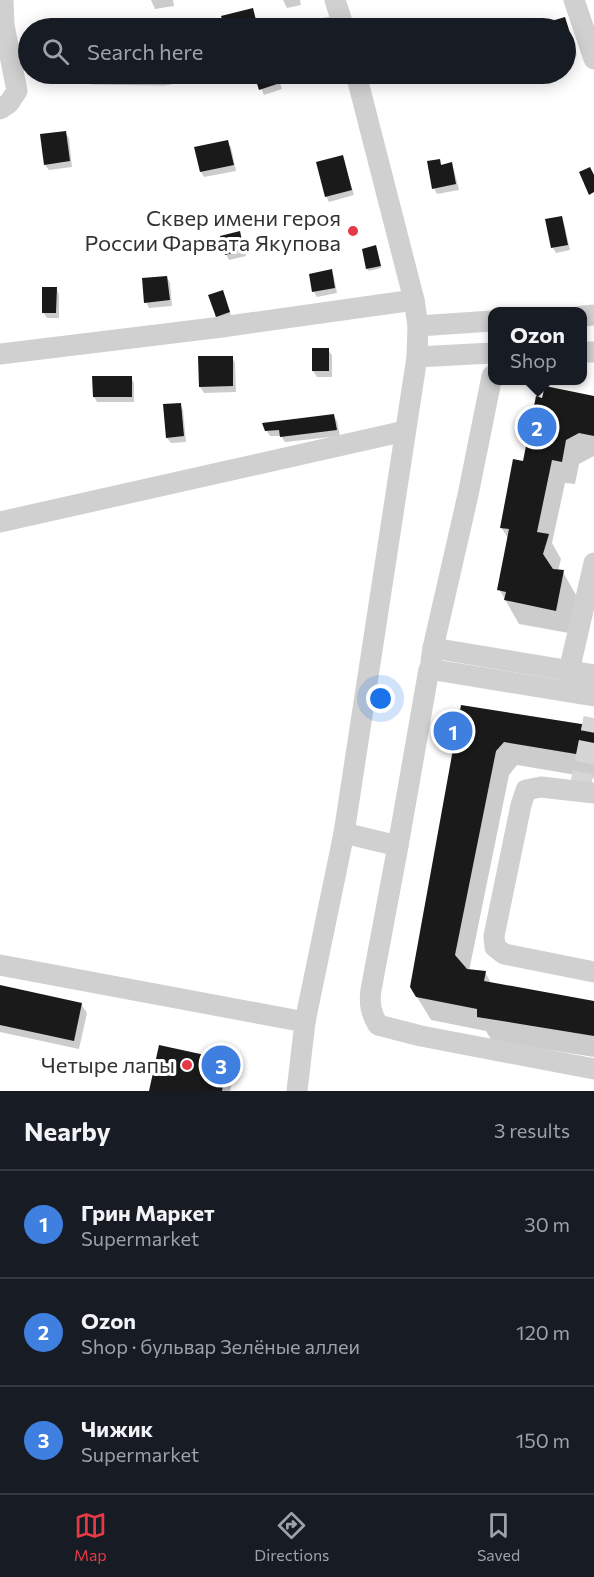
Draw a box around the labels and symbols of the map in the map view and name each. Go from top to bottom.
place label: Сквер имени героя России Фарвата Якупова [85,204,341,256]
marker: Сквер имени героя России Фарвата Якупова [346,224,360,238]
pin: 2 [518,404,556,450]
your location [366,684,395,713]
pin: 1 [434,708,472,754]
pin: 3 [202,1042,240,1088]
place label: Четыре лапы [41,1051,175,1078]
marker: Четыре лапы [180,1058,194,1072]

